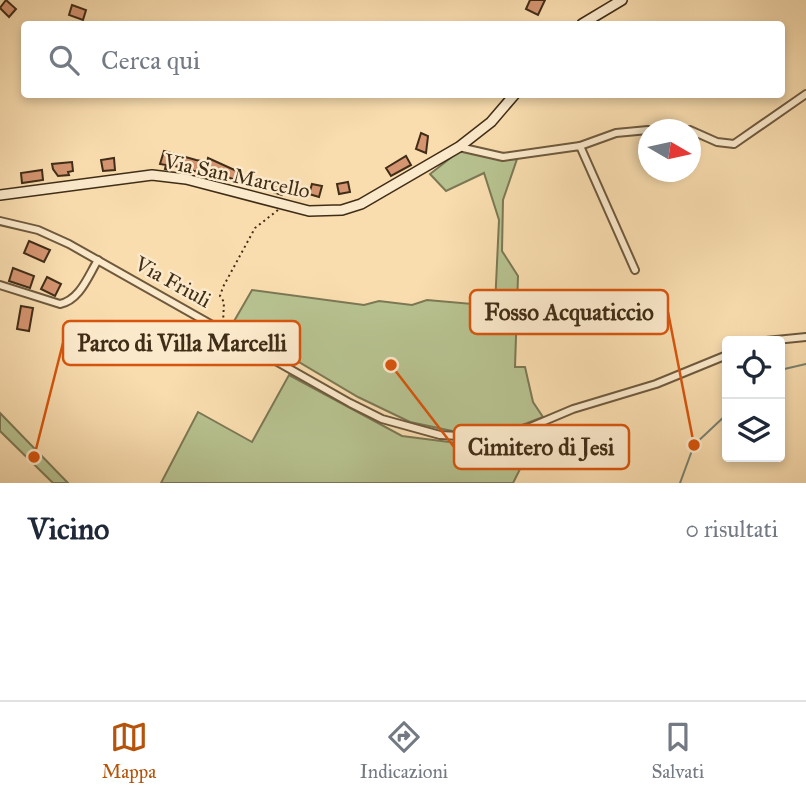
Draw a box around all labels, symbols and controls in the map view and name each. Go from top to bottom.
search box [21,21,785,98]
icon: search [45,41,83,79]
text: Cerca qui [101,44,200,76]
north arrow [638,119,701,182]
street label: Via San Marcello [161,148,313,204]
street label: Via Friuli [129,250,216,314]
callout: Fosso Acquaticcio [470,290,668,334]
text: Fosso Acquaticcio [484,298,654,327]
callout: Parco di Villa Marcelli [63,321,300,365]
text: Parco di Villa Marcelli [77,329,287,357]
map controls [722,336,785,462]
button: locate [722,336,785,399]
button: layers [722,399,785,462]
callout: Cimitero di Jesi [454,425,629,469]
text: Cimitero di Jesi [468,433,615,462]
text: Vicino [28,511,109,547]
text: 0 risultati [686,515,778,543]
tab: Mappa [102,718,156,783]
tab: Indicazioni [360,718,448,783]
tab: Salvati [651,718,704,783]

